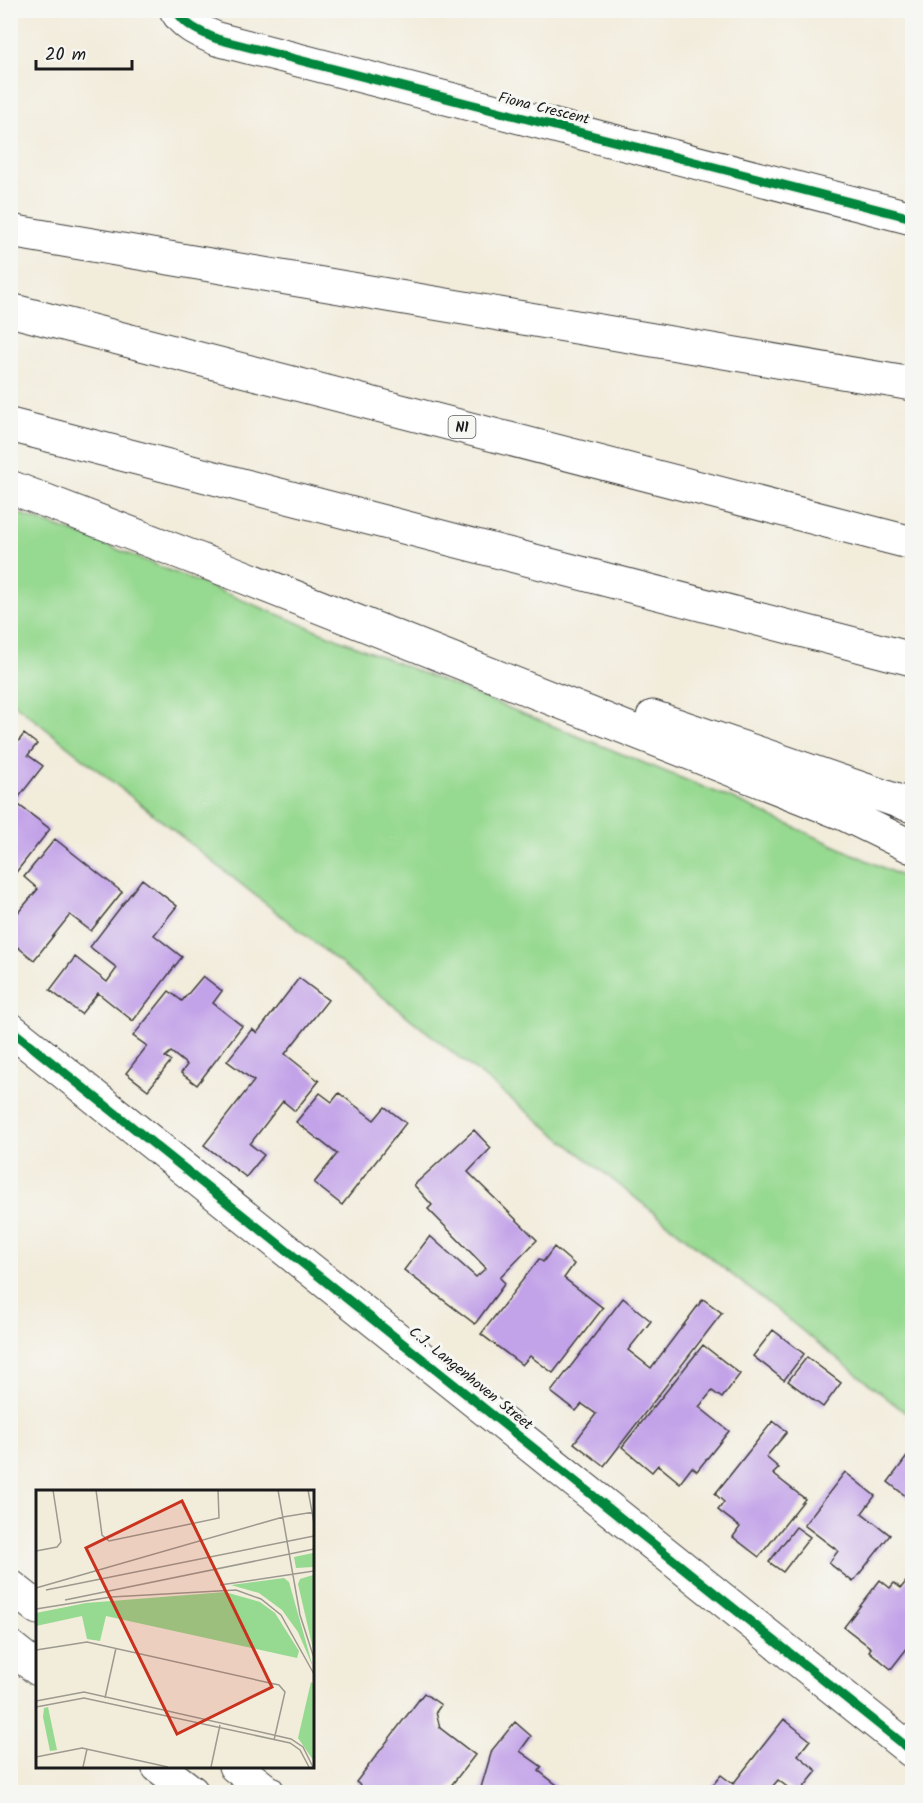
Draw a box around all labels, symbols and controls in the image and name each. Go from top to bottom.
scale bar [36,33,132,71]
text: 20 m [45,41,86,70]
street label: Fiona Crescent [495,86,592,132]
road number: N1 [448,416,476,438]
street label: C.J. Langenhoven Street [403,1321,538,1437]
inset map [36,1490,314,1767]

